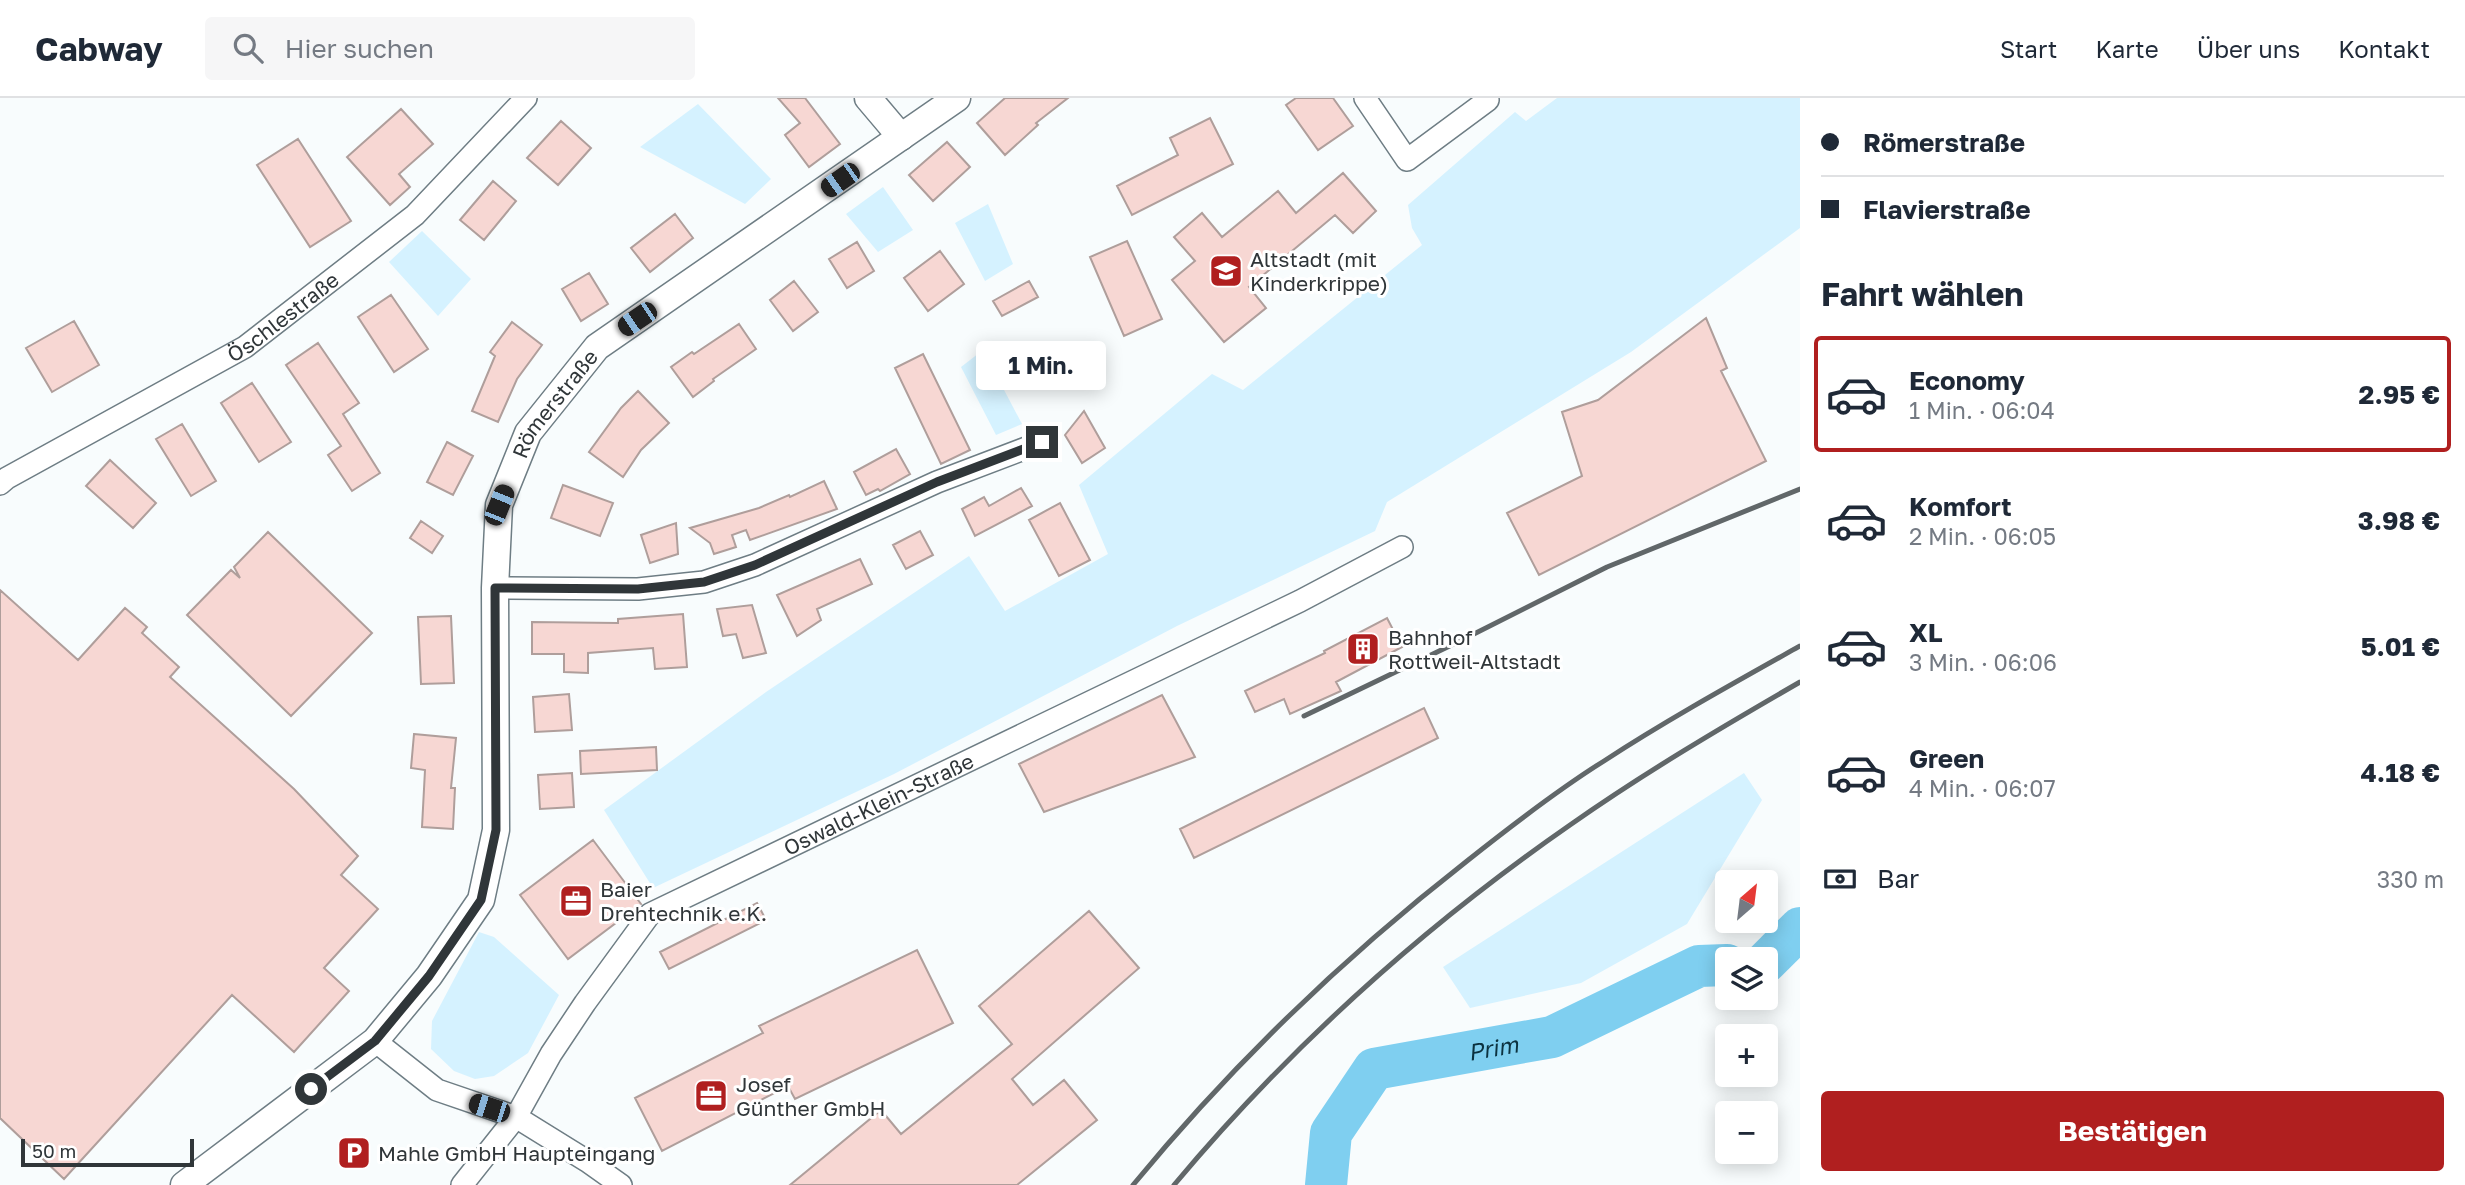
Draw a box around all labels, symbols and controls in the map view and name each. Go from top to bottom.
search box [205,17,695,80]
text: Cabway [35,29,163,68]
icon: search [229,29,267,67]
text: Hier suchen [285,33,434,64]
text: Start [2000,34,2057,63]
text: Karte [2095,34,2159,63]
text: Über uns [2197,34,2300,63]
text: Kontakt [2338,34,2430,63]
text: Römerstraße [1863,127,2025,158]
car [817,159,864,201]
text: Flavierstraße [1863,194,2031,225]
place label: Altstadt (mit Kinderkrippe) [1250,246,1388,296]
school or university icon: Altstadt (mit Kinderkrippe) [1207,252,1245,290]
street label: Öschlestraße [222,266,344,367]
text: Fahrt wählen [1821,275,2024,313]
car [614,299,661,339]
callout: 1 Min. [977,341,1107,390]
street label: Römerstraße [506,344,603,462]
text: 1 Min. [1008,351,1074,379]
icon: car [1825,363,1888,426]
text: Economy [1909,365,2025,396]
text: 2.95 € [2359,379,2440,410]
text: 1 Min. · 06:04 [1909,396,2055,424]
route end [1026,426,1058,458]
car [482,482,517,528]
icon: car [1825,489,1888,552]
text: Komfort [1909,491,2012,522]
text: 3.98 € [2358,505,2440,536]
text: 2 Min. · 06:05 [1909,522,2056,550]
icon: car [1825,615,1888,678]
text: XL [1909,617,1943,648]
place label: Bahnhof Rottweil-Altstadt [1388,624,1561,674]
building icon: Bahnhof Rottweil-Altstadt [1344,630,1382,668]
text: 5.01 € [2361,631,2440,662]
text: 3 Min. · 06:06 [1909,648,2057,676]
icon: car [1825,741,1888,804]
text: Green [1909,743,1984,774]
street label: Oswald-Klein-Straße [779,747,978,861]
text: 4.18 € [2361,757,2440,788]
text: 4 Min. · 06:07 [1909,774,2056,802]
icon: cash [1821,860,1859,898]
text: Bar [1877,863,1919,894]
text: 330 m [2377,865,2444,893]
north arrow [1715,870,1778,933]
map controls [1715,870,1778,1164]
place label: Baier Drehtechnik e.K. [600,876,767,926]
office icon: Baier Drehtechnik e.K. [557,882,595,920]
button: layers [1715,947,1778,1010]
button: + [1715,1024,1778,1087]
water label: Prim [1465,1029,1522,1066]
place label: Josef Günther GmbH [736,1071,885,1121]
route start [295,1073,327,1105]
office icon: Josef Günther GmbH [692,1077,730,1115]
button: Bestätigen [1821,1091,2444,1171]
car [466,1092,513,1124]
button: − [1715,1101,1778,1164]
parking icon: Mahle GmbH Haupteingang [335,1134,373,1172]
scale bar [21,1136,194,1168]
text: 50 m [32,1139,76,1162]
place label: Mahle GmbH Haupteingang [378,1140,655,1166]

